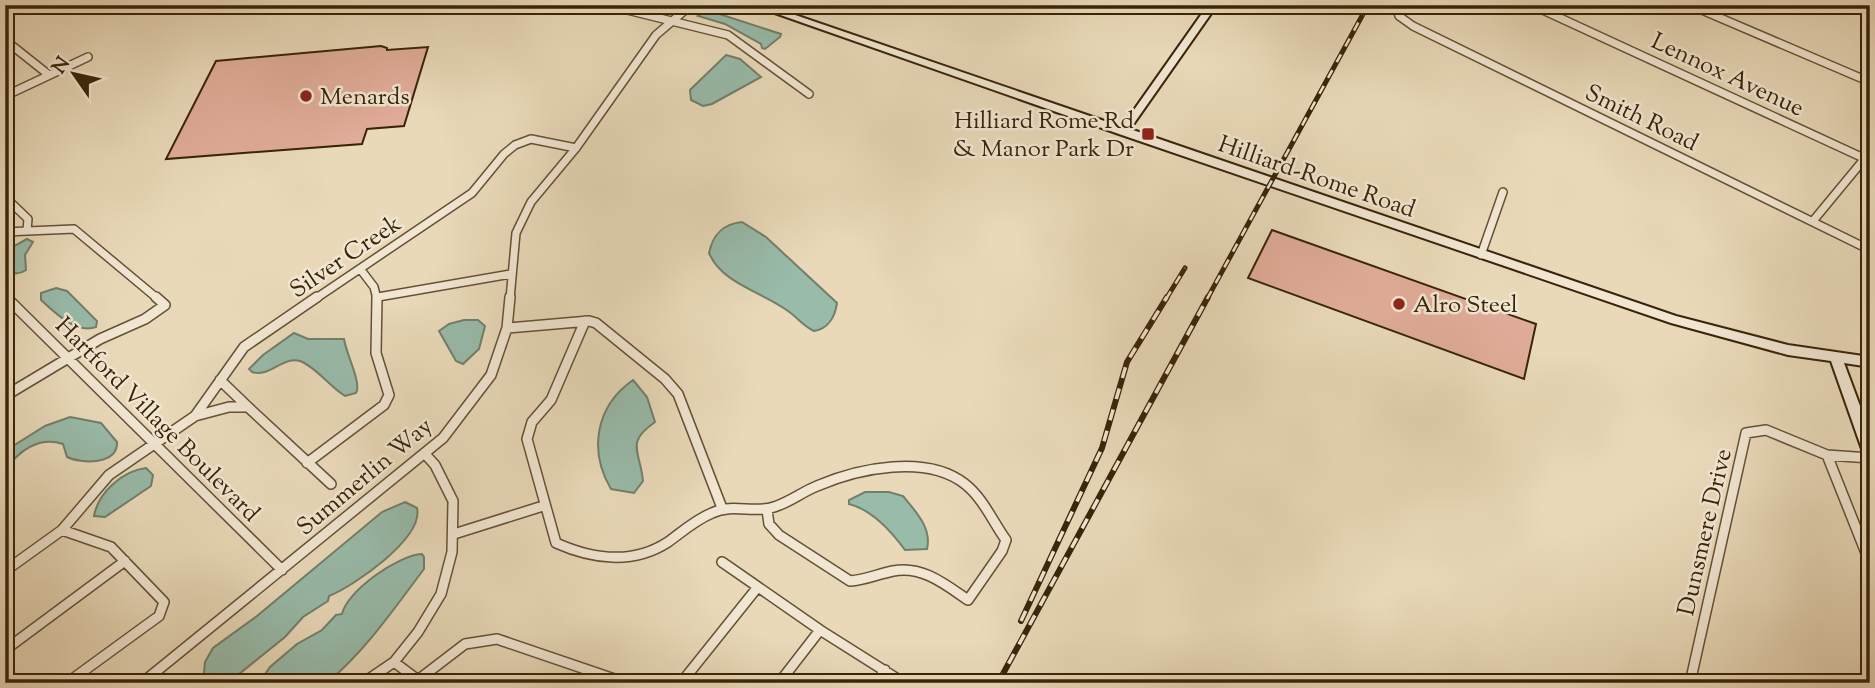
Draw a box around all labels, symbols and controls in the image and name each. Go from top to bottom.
street label: Lennox Avenue [1645,26,1809,126]
north arrow [38,38,108,108]
text: N [47,52,77,80]
street label: Smith Road [1579,77,1704,161]
place label: Menards [320,81,410,115]
marker: Menards [298,88,314,104]
place label: Hilliard Rome Rd & Manor Park Dr [953,105,1134,167]
marker: Hilliard Rome Rd & Manor Park Dr [1140,126,1156,142]
street label: Hilliard-Rome Road [1213,128,1420,228]
street label: Silver Creek [284,208,409,308]
place label: Alro Steel [1413,289,1518,323]
marker: Alro Steel [1391,296,1407,312]
street label: Hartford Village Boulevard [46,310,267,531]
street label: Summerlin Way [290,410,441,545]
street label: Dunsmere Drive [1670,446,1742,619]

